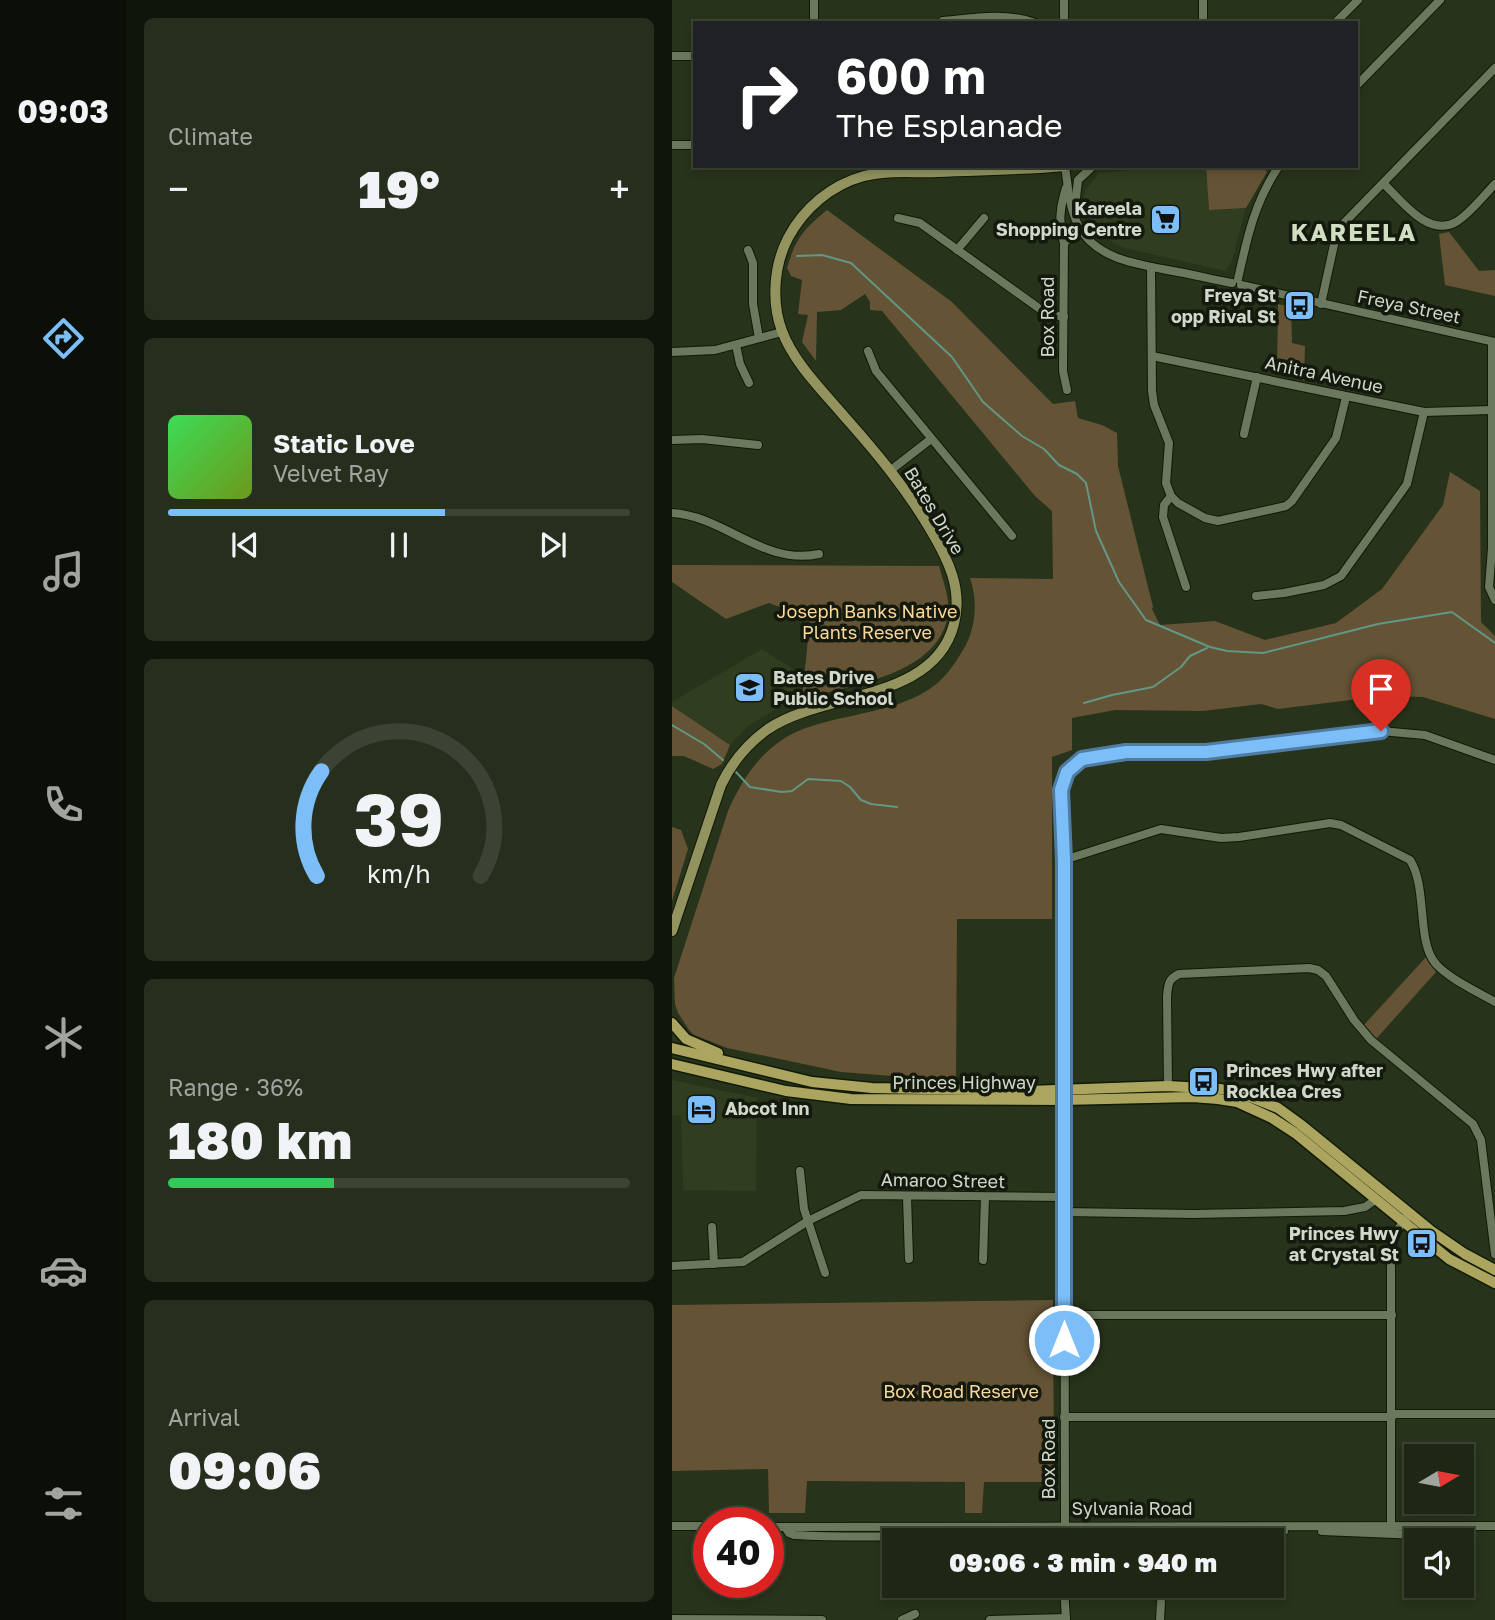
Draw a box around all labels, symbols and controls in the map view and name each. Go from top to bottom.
text: 600 m [836,46,986,105]
icon: right [721,49,812,140]
text: 09:03 [17,92,109,130]
text: The Esplanade [836,106,1063,144]
text: Climate [168,122,253,150]
text: 19° [358,157,440,219]
text: − [168,166,189,211]
text: + [609,166,630,211]
place label: Kareela Shopping Centre [996,197,1142,240]
supermarket icon: Kareela Shopping Centre [1148,202,1182,236]
district label: KAREELA [1291,217,1417,246]
street label: Box Road [1036,277,1058,358]
place label: Freya St opp Rival St [1171,284,1276,327]
street label: Freya Street [1356,284,1463,328]
bus stop icon: Freya St opp Rival St [1282,289,1316,323]
icon: directions [39,314,88,363]
street label: Anitra Avenue [1263,351,1385,397]
text: Static Love [273,428,415,459]
text: Velvet Ray [273,459,389,487]
street label: Bates Drive [900,463,970,558]
icon: previous [226,526,264,564]
icon: pause [380,526,418,564]
icon: next [534,526,572,564]
icon: music [39,547,88,596]
park label: Joseph Banks Native Plants Reserve [777,600,957,643]
pin [1351,659,1411,731]
place label: Bates Drive Public School [773,666,894,709]
icon: arrive [1362,670,1400,708]
school or university icon: Bates Drive Public School [733,671,767,705]
text: 39 [354,775,444,862]
icon: phone [39,780,88,829]
text: km/h [367,858,431,889]
icon: climate [39,1013,88,1062]
place label: Princes Hwy after Rocklea Cres [1226,1059,1383,1102]
bus stop icon: Princes Hwy after Rocklea Cres [1186,1064,1220,1098]
street label: Princes Highway [892,1071,1036,1093]
text: Range · 36% [168,1073,303,1101]
hotel icon: Abcot Inn [685,1092,719,1126]
place label: Abcot Inn [725,1097,810,1119]
text: 180 km [168,1108,352,1170]
street label: Amaroo Street [881,1168,1005,1192]
place label: Princes Hwy at Crystal St [1289,1222,1399,1265]
bus stop icon: Princes Hwy at Crystal St [1405,1227,1439,1261]
icon: car [39,1246,88,1295]
position arrow [1027,1303,1101,1377]
park label: Box Road Reserve [883,1380,1039,1402]
text: Arrival [168,1403,240,1431]
street label: Box Road [1037,1419,1059,1500]
text: 09:06 [168,1438,321,1500]
north arrow [1404,1444,1474,1514]
map controls [1404,1444,1474,1598]
icon: filters [39,1479,88,1528]
street label: Sylvania Road [1071,1497,1193,1519]
speed limit sign: 40 [693,1507,784,1598]
button: sound [1404,1528,1474,1598]
text: 09:06 · 3 min · 940 m [949,1547,1217,1578]

